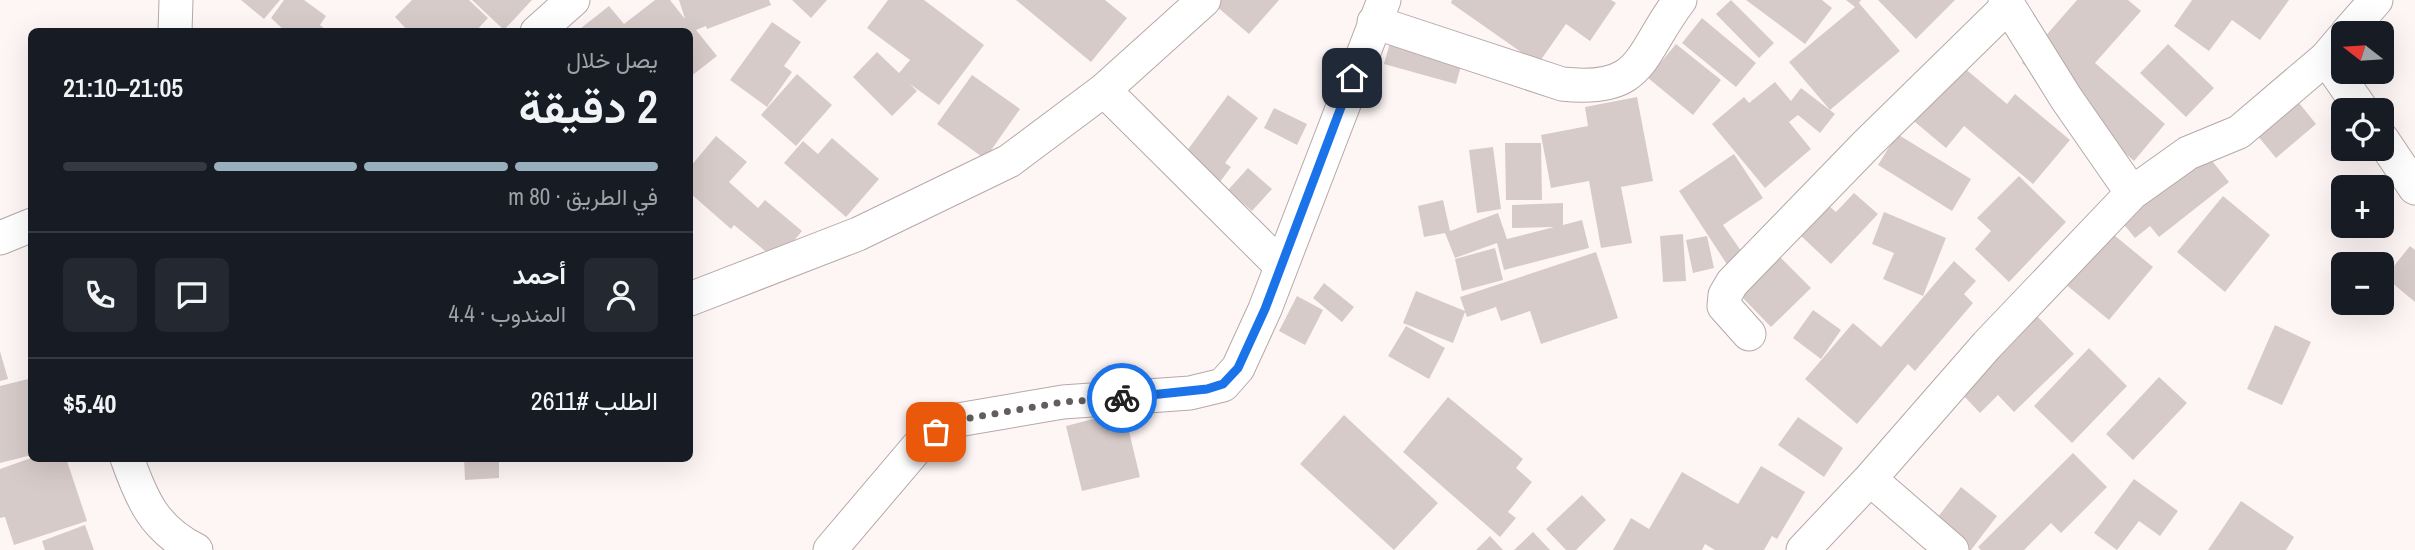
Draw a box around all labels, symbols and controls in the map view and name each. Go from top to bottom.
north arrow [2331,21,2394,84]
map controls [2331,21,2394,315]
text: يصل خلال [566,44,658,75]
pin [1322,48,1382,108]
icon: home [1333,59,1371,97]
text: 21:05–21:10 [63,70,183,105]
text: 2 دقيقة [519,75,658,137]
button: locate [2331,98,2394,161]
button: + [2331,175,2394,238]
text: في الطريق · 80 m [508,181,658,212]
button: − [2331,252,2394,315]
text: أحمد [513,257,566,292]
button: phone [63,258,137,332]
button: chat [155,258,229,332]
button: person [584,258,658,332]
text: المندوب · 4.4 [449,298,566,329]
courier [1087,363,1157,433]
icon: bike [1103,379,1141,417]
text: الطلب #2611 [531,383,658,418]
text: $5.40 [63,386,116,421]
pin [906,402,966,462]
icon: bag [917,413,955,451]

